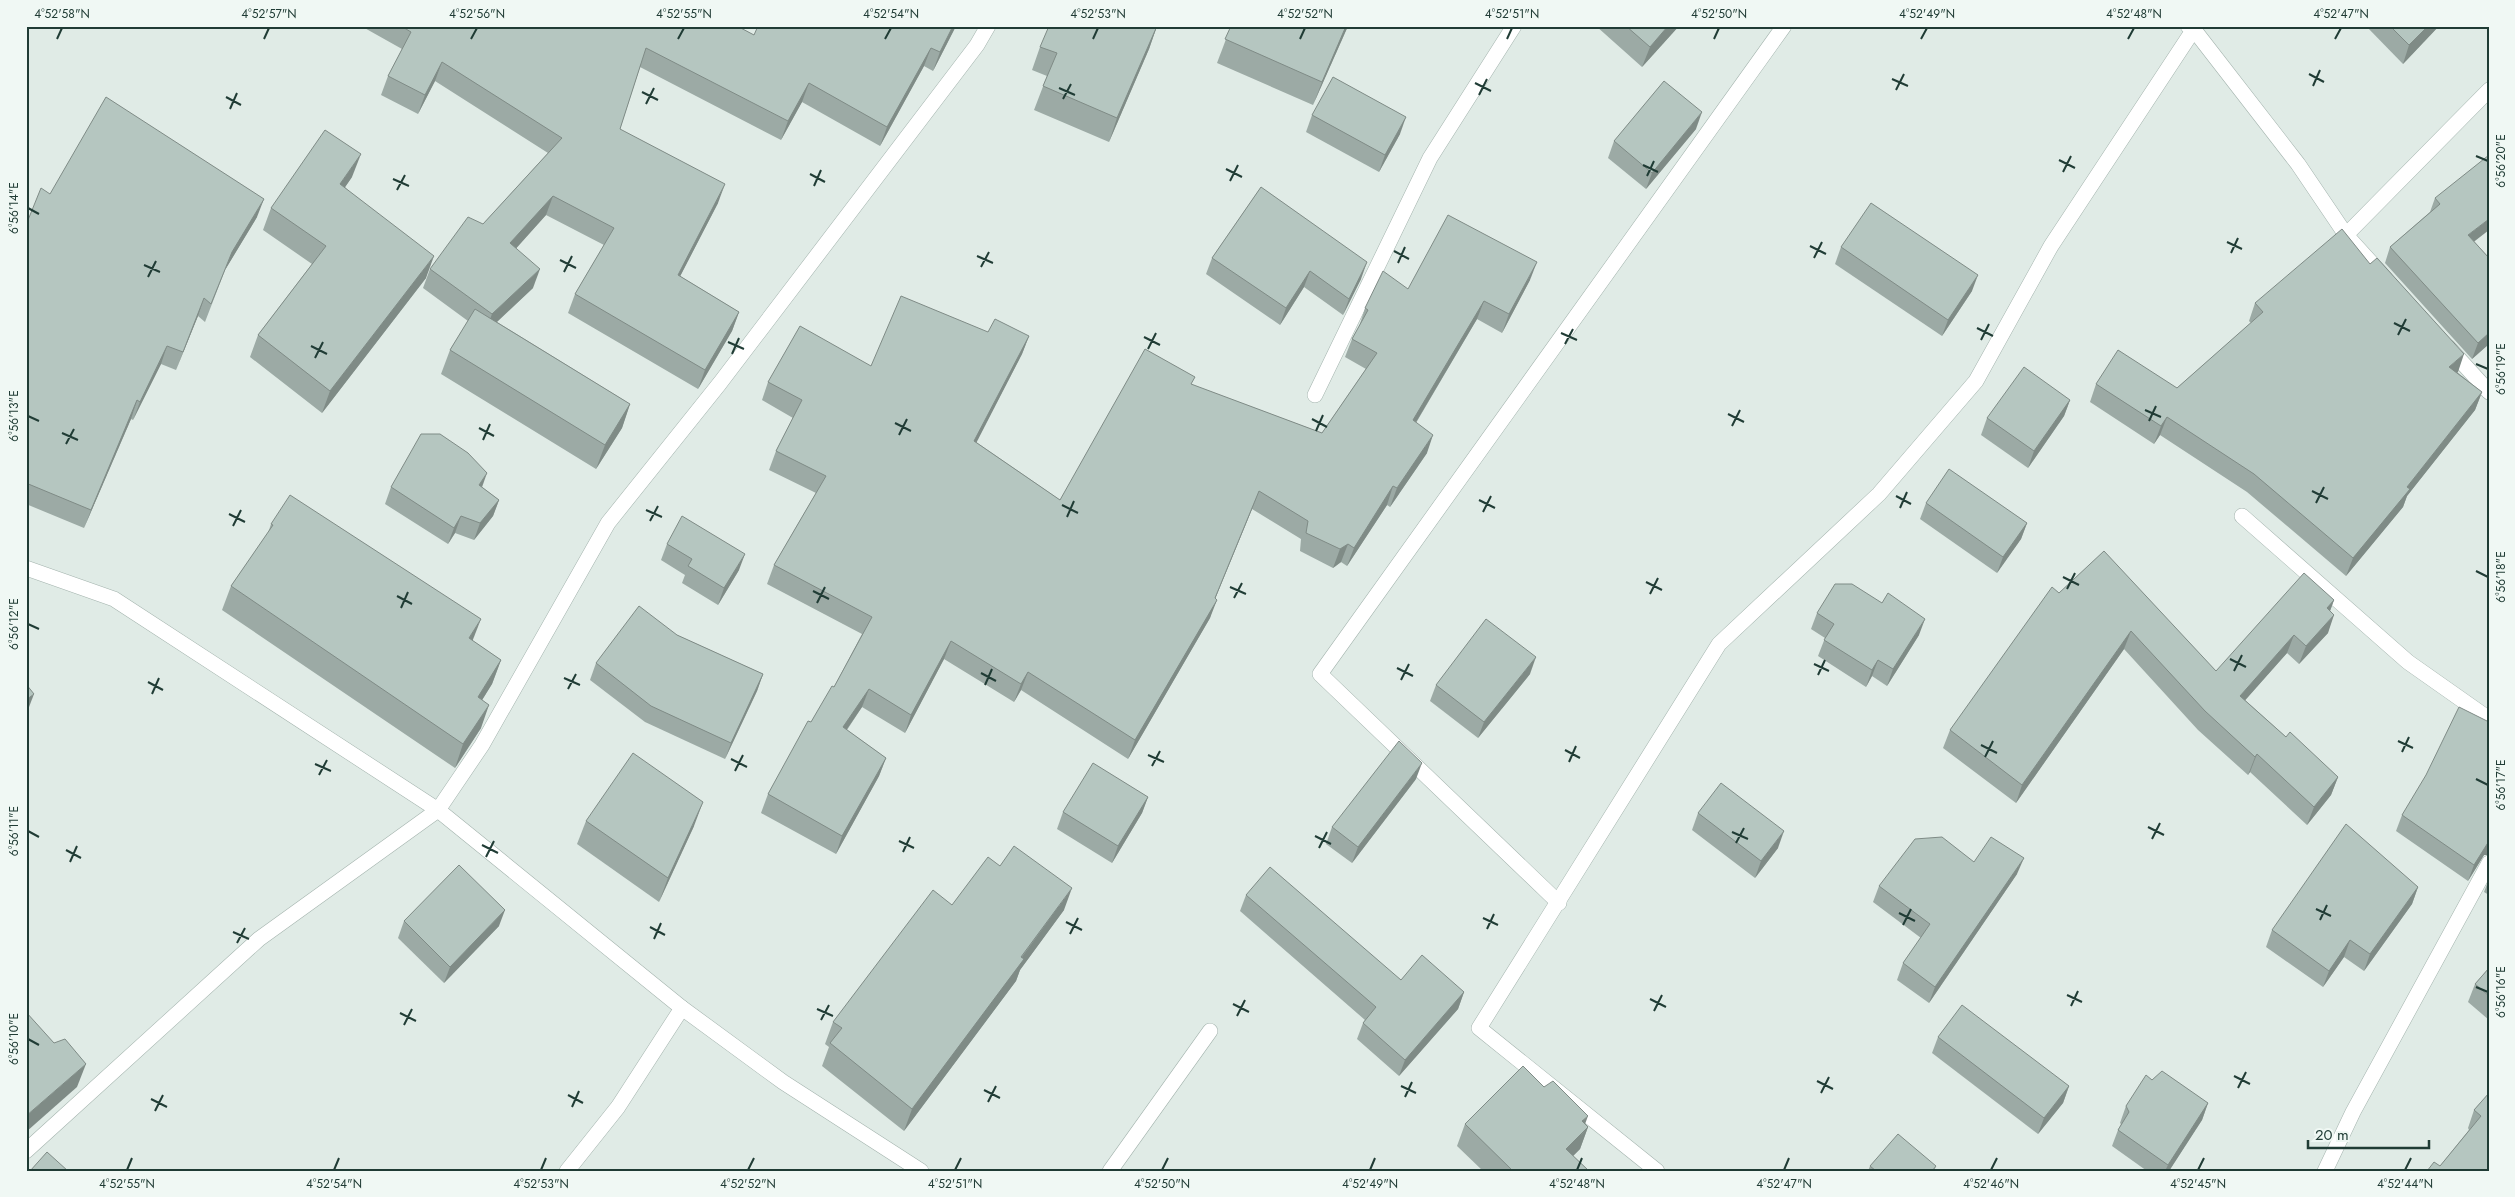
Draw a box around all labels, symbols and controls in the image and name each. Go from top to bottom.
text: 4°52'58"N [34,5,90,23]
text: 4°52'57"N [241,5,297,23]
text: 4°52'56"N [449,5,505,23]
text: 4°52'55"N [656,5,712,23]
text: 4°52'54"N [863,5,919,23]
text: 4°52'53"N [1070,5,1126,23]
text: 4°52'52"N [1277,5,1333,23]
text: 4°52'51"N [1485,5,1539,23]
text: 4°52'50"N [1691,5,1747,23]
text: 4°52'49"N [1899,5,1955,23]
text: 4°52'48"N [2106,5,2162,23]
text: 4°52'47"N [2313,5,2369,23]
text: 6°56'20"E [2492,134,2510,188]
text: 6°56'14"E [5,182,23,234]
text: 6°56'19"E [2492,343,2510,395]
text: 6°56'13"E [5,390,23,442]
text: 6°56'18"E [2492,551,2510,603]
text: 6°56'12"E [5,598,23,650]
text: 6°56'17"E [2492,759,2510,811]
text: 6°56'11"E [5,806,23,856]
text: 6°56'16"E [2492,966,2510,1018]
text: 6°56'10"E [5,1013,23,1065]
scale bar [2308,1117,2429,1149]
text: 20 m [2315,1124,2349,1146]
text: 4°52'55"N [99,1175,155,1193]
text: 4°52'54"N [306,1175,362,1193]
text: 4°52'53"N [513,1175,569,1193]
text: 4°52'52"N [720,1175,776,1193]
text: 4°52'51"N [928,1175,982,1193]
text: 4°52'50"N [1134,1175,1190,1193]
text: 4°52'49"N [1342,1175,1398,1193]
text: 4°52'48"N [1549,1175,1605,1193]
text: 4°52'47"N [1756,1175,1812,1193]
text: 4°52'46"N [1963,1175,2019,1193]
text: 4°52'45"N [2170,1175,2226,1193]
text: 4°52'44"N [2377,1175,2433,1193]

